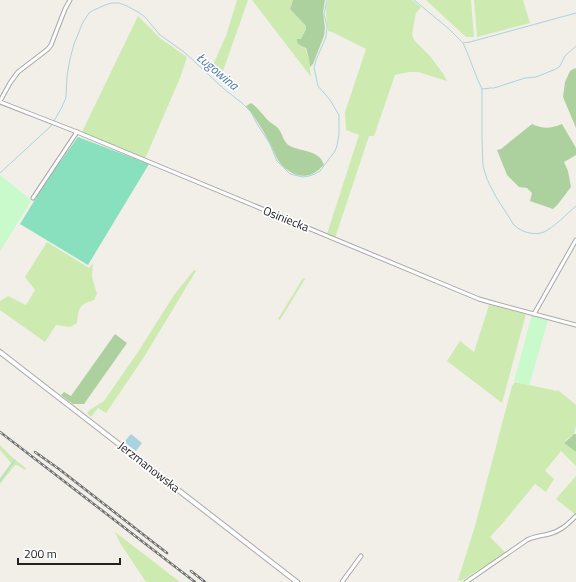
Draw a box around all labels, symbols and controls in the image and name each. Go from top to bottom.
water label: Ługowina [193,47,245,96]
street label: Osiniecka [260,201,312,236]
street label: Jerzmanowska [114,436,184,497]
scale bar [18,540,120,566]
text: 200 m [24,544,57,563]

